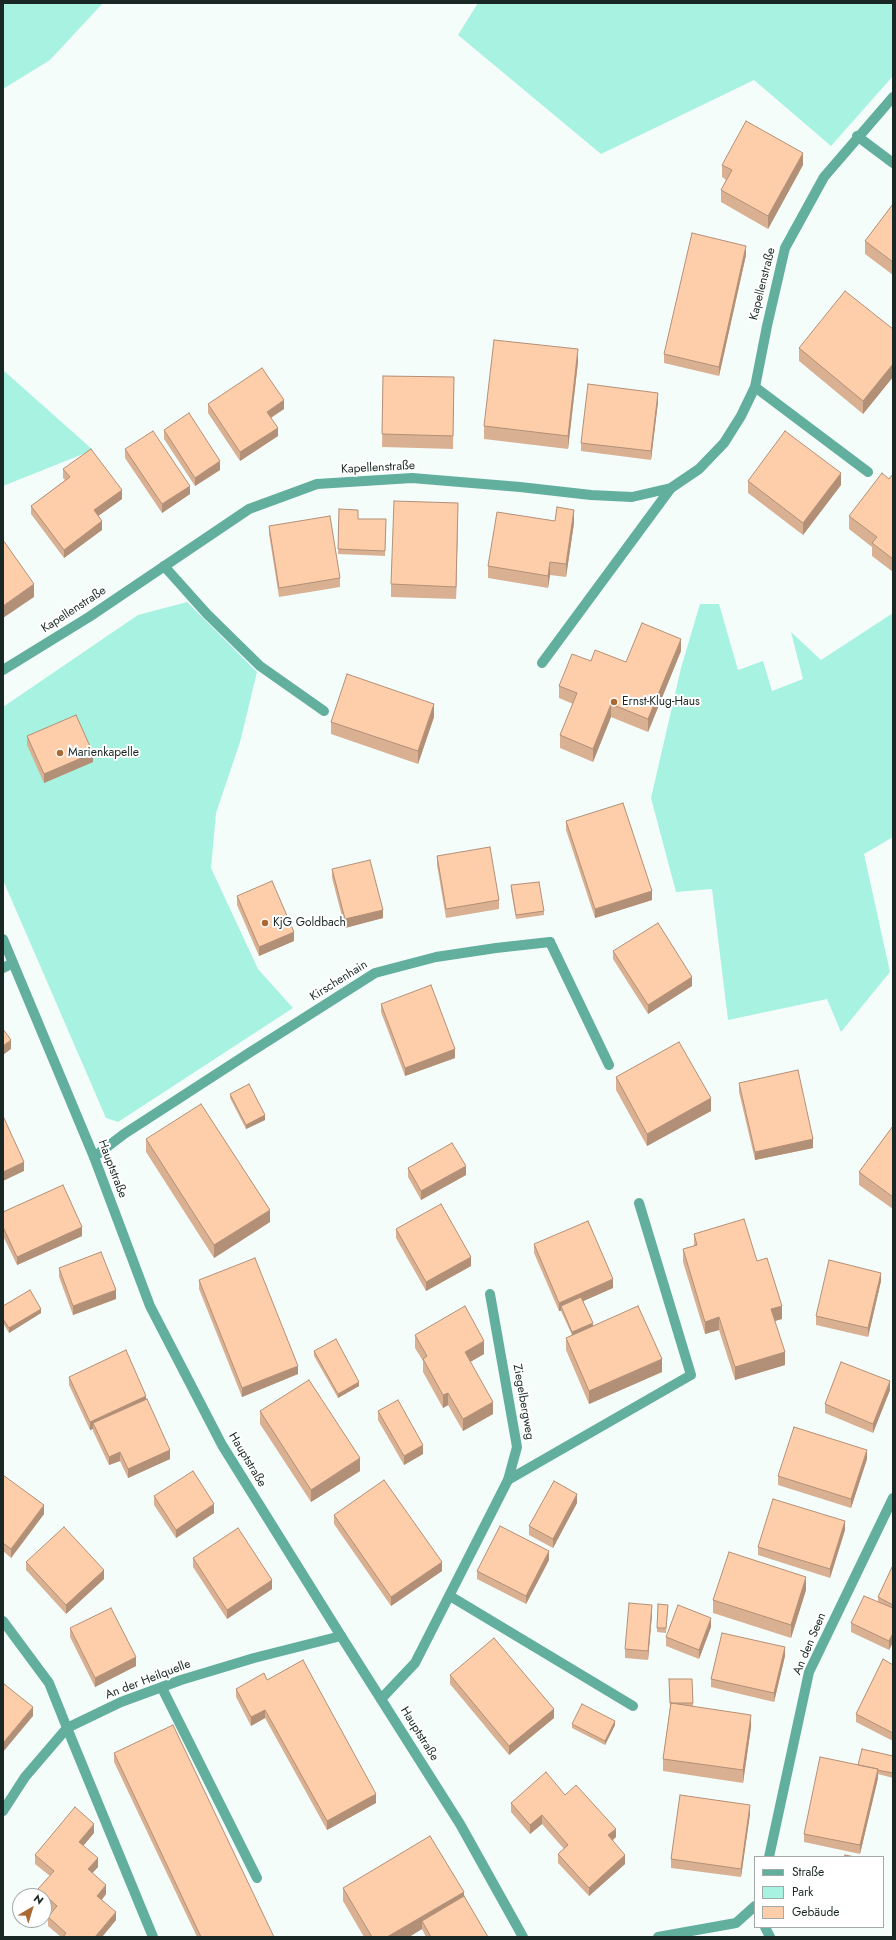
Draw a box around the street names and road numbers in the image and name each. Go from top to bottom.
street label: Kapellenstraße [747,246,779,322]
street label: Kapellenstraße [341,459,415,477]
street label: Kapellenstraße [39,584,109,636]
street label: Kirschenhain [308,958,370,1004]
street label: Hauptstraße [94,1138,130,1200]
street label: Ziegelbergweg [509,1363,537,1441]
street label: Hauptstraße [225,1430,269,1490]
street label: An den Seen [790,1611,830,1677]
street label: An der Heilquelle [103,1657,193,1703]
street label: Hauptstraße [397,1704,441,1764]

